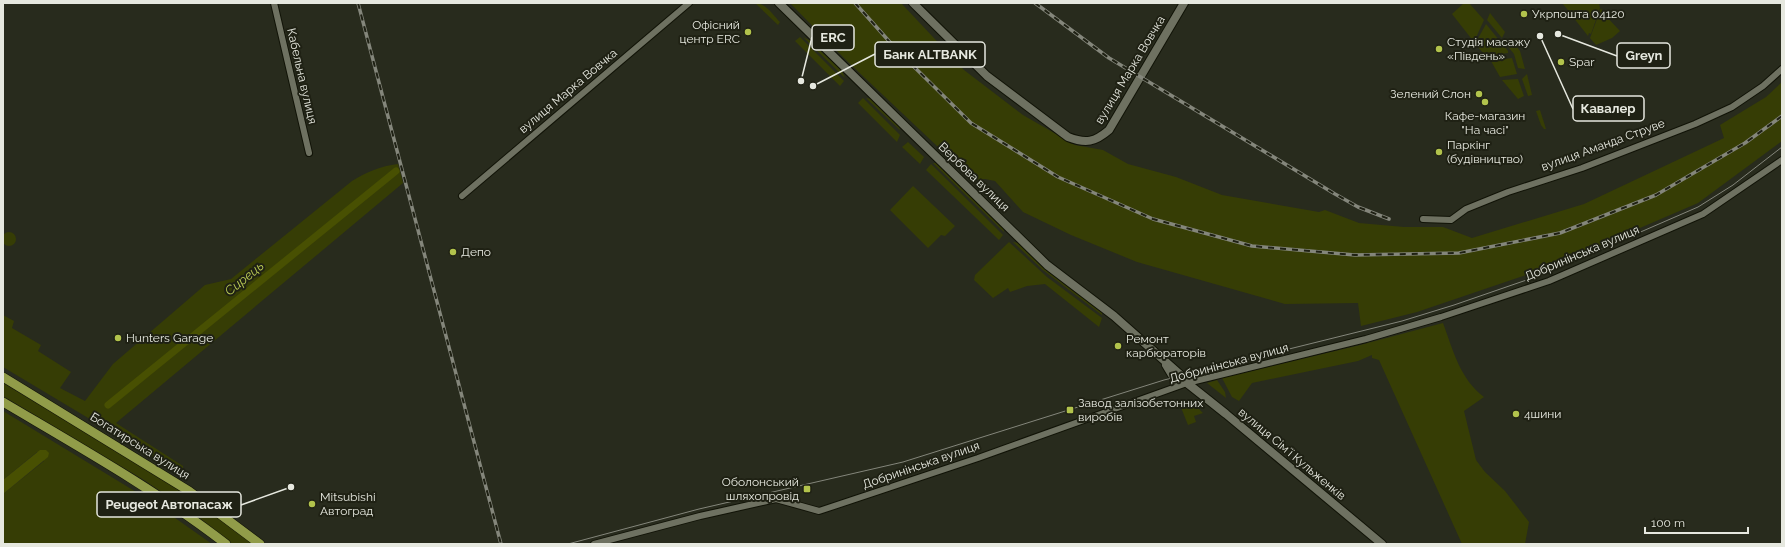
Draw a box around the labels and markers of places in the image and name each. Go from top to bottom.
place label: Укрпошта 04120 [1532,7,1625,21]
marker: Укрпошта 04120 [1519,9,1529,19]
place label: Офісний центр ERC [679,18,740,46]
callout: ERC [812,25,854,50]
marker: Офісний центр ERC [743,27,753,37]
place label: Студія масажу «Південь» [1447,35,1531,63]
callout: Банк ALTBANK [875,42,985,67]
callout: Greyn [1617,43,1670,68]
marker: Студія масажу «Південь» [1434,44,1444,54]
place label: Spar [1569,55,1595,69]
marker: Spar [1556,57,1566,67]
place label: Зелений Слон [1390,87,1471,101]
marker: Зелений Слон [1474,89,1484,99]
callout: Кавалер [1573,96,1644,121]
marker: Кафе-магазин "На часі" [1480,97,1490,107]
place label: Кафе-магазин "На часі" [1445,109,1525,137]
place label: Паркінг (будівництво) [1447,138,1523,166]
marker: Паркінг (будівництво) [1434,147,1444,157]
place label: Депо [461,245,491,259]
marker: Депо [448,247,458,257]
place label: Hunters Garage [126,331,213,345]
place label: Ремонт карбюраторів [1126,332,1206,360]
marker: Hunters Garage [113,333,123,343]
marker: Ремонт карбюраторів [1113,341,1123,351]
place label: Завод залізобетонних виробів [1078,396,1203,424]
marker: Завод залізобетонних виробів [1065,405,1075,415]
place label: 4шини [1524,407,1561,421]
marker: 4шини [1511,409,1521,419]
place label: Оболонський шляхопровід [722,475,799,503]
marker: Оболонський шляхопровід [802,484,812,494]
place label: Mitsubishi Автоград [320,490,376,518]
callout: Peugeot Автопасаж [97,492,241,517]
marker: Mitsubishi Автоград [307,499,317,509]

